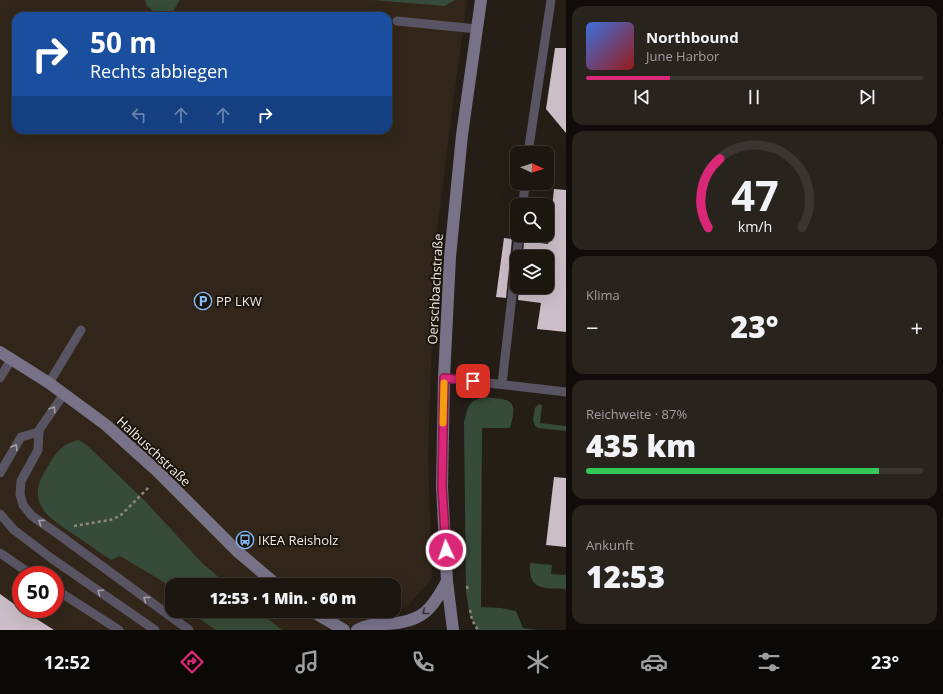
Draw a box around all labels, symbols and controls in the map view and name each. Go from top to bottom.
text: 50 m [90,23,157,61]
text: Northbound [646,27,739,47]
icon: right [24,28,76,80]
text: June Harbor [646,47,719,65]
text: Rechts abbiegen [90,59,228,83]
icon: previous [631,86,653,108]
icon: pause [743,86,765,108]
icon: next [856,86,878,108]
icon: left [128,104,150,126]
icon: ahead [170,104,192,126]
icon: ahead [212,104,234,126]
icon: right [254,104,276,126]
north arrow [510,146,554,190]
map controls [510,146,554,294]
text: 47 [731,167,778,223]
button: search [510,198,554,242]
text: km/h [737,217,772,236]
street label: Oerschbachstraße [423,233,447,345]
button: layers [510,250,554,294]
text: Klima [586,286,620,304]
parking icon: PP LKW [193,291,213,311]
place label: PP LKW [216,292,262,310]
text: 23° [731,306,778,347]
text: − [586,312,599,342]
text: + [910,312,923,342]
pin [456,364,490,398]
icon: arrive [462,370,484,392]
text: Reichweite · 87% [586,405,687,423]
one-way arrow [48,407,55,414]
street label: Halbuschstraße [113,412,195,490]
text: 435 km [586,425,696,466]
one-way arrow [11,444,18,451]
one-way arrow [38,519,45,527]
position arrow [425,529,467,571]
bus stop icon: IKEA Reisholz [235,530,255,550]
place label: IKEA Reisholz [258,531,338,549]
text: Ankunft [586,536,634,554]
text: 12:53 [586,556,665,597]
speed limit sign: 50 [12,566,64,618]
text: 12:53 · 1 Min. · 60 m [210,588,356,608]
one-way arrow [97,589,104,597]
one-way arrow [143,596,150,603]
one-way arrow [422,608,429,615]
icon: directions [178,648,206,676]
icon: music [293,648,321,676]
icon: phone [409,648,437,676]
icon: climate [524,648,552,676]
icon: car [640,648,668,676]
icon: filters [755,648,783,676]
text: 12:52 [44,650,90,674]
text: 23° [871,650,899,674]

